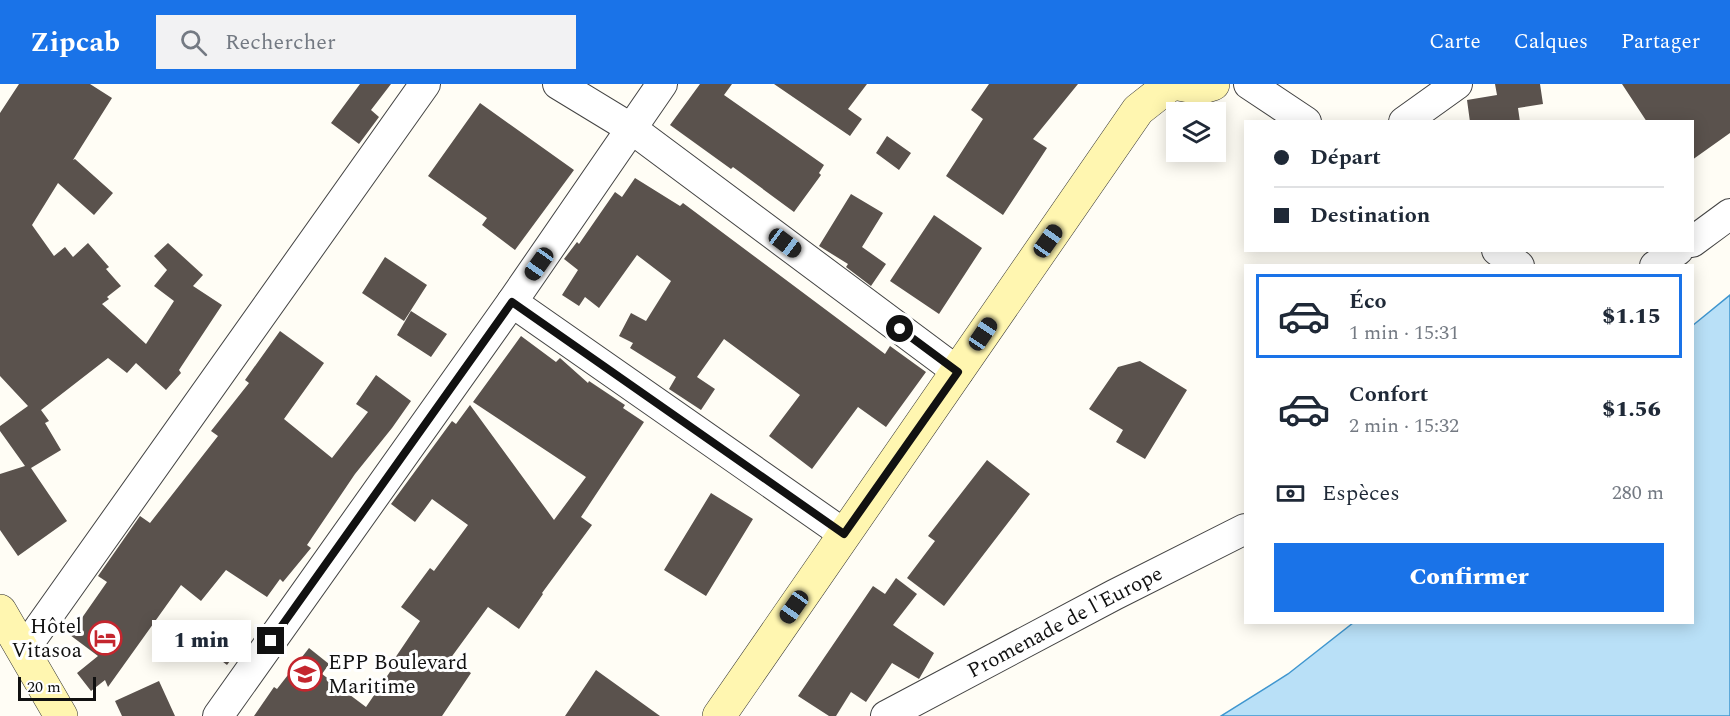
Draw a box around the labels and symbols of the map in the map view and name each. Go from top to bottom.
car [1030,221,1066,261]
car [765,225,805,261]
car [521,244,557,284]
car [965,314,1001,354]
route start [886,315,913,342]
street label: Promenade de l'Europe [962,558,1168,687]
car [776,587,812,627]
place label: Hôtel Vitasoa [11,611,83,667]
hotel icon: Hôtel Vitasoa [87,620,123,656]
callout: 1 min [151,620,250,662]
route end [257,627,284,654]
place label: EPP Boulevard Maritime [328,647,468,703]
school or university icon: EPP Boulevard Maritime [287,656,323,692]
scale bar [18,674,96,702]

